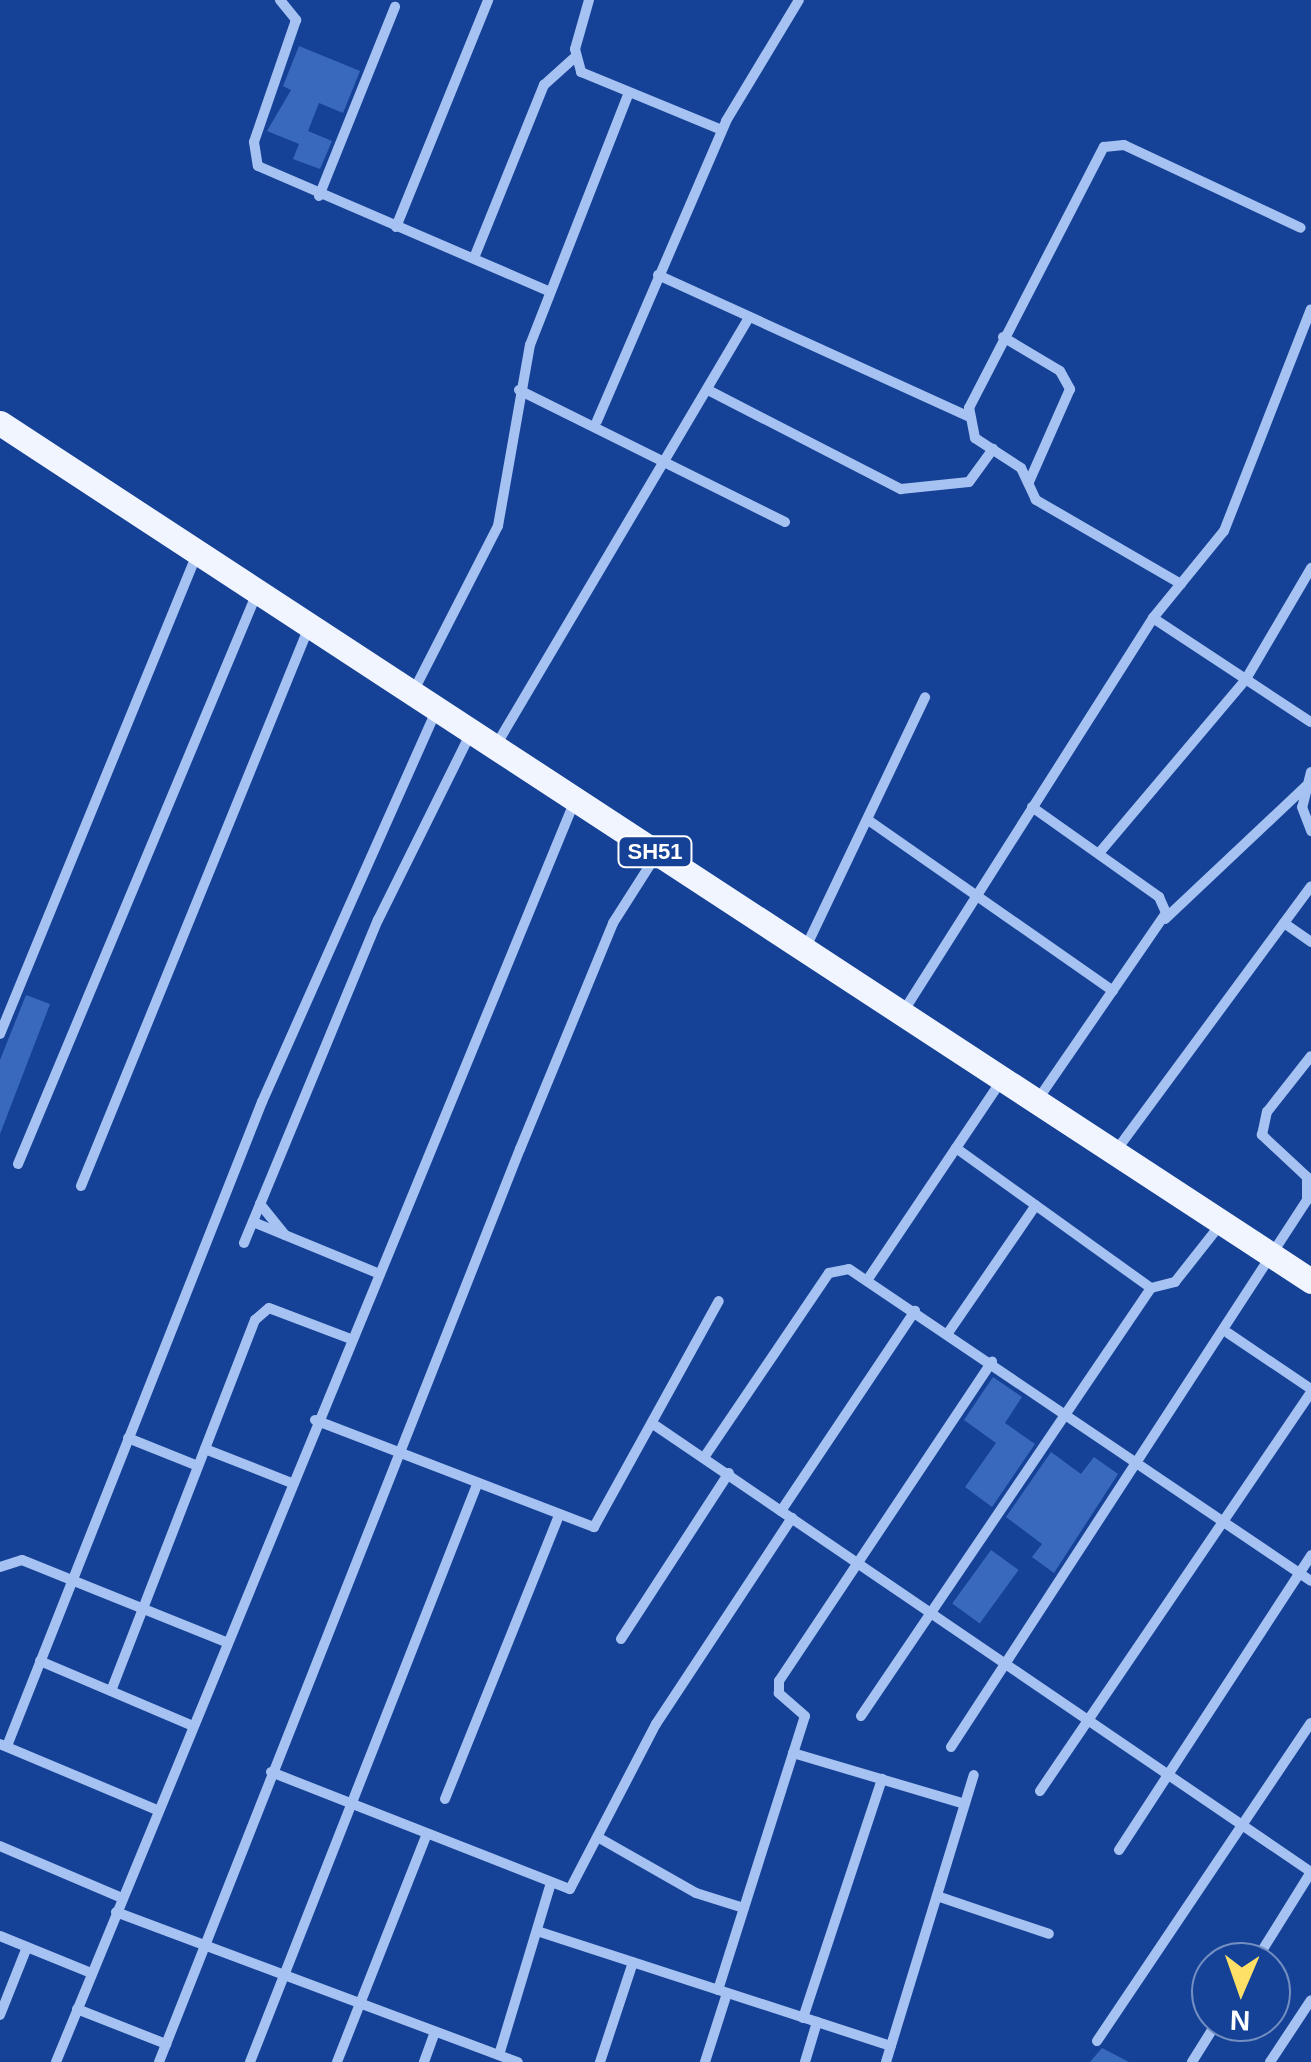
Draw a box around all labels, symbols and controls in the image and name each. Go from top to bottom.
road number: SH51 [615,835,695,869]
north arrow [1191,1942,1291,2042]
text: N [1229,2005,1251,2036]

